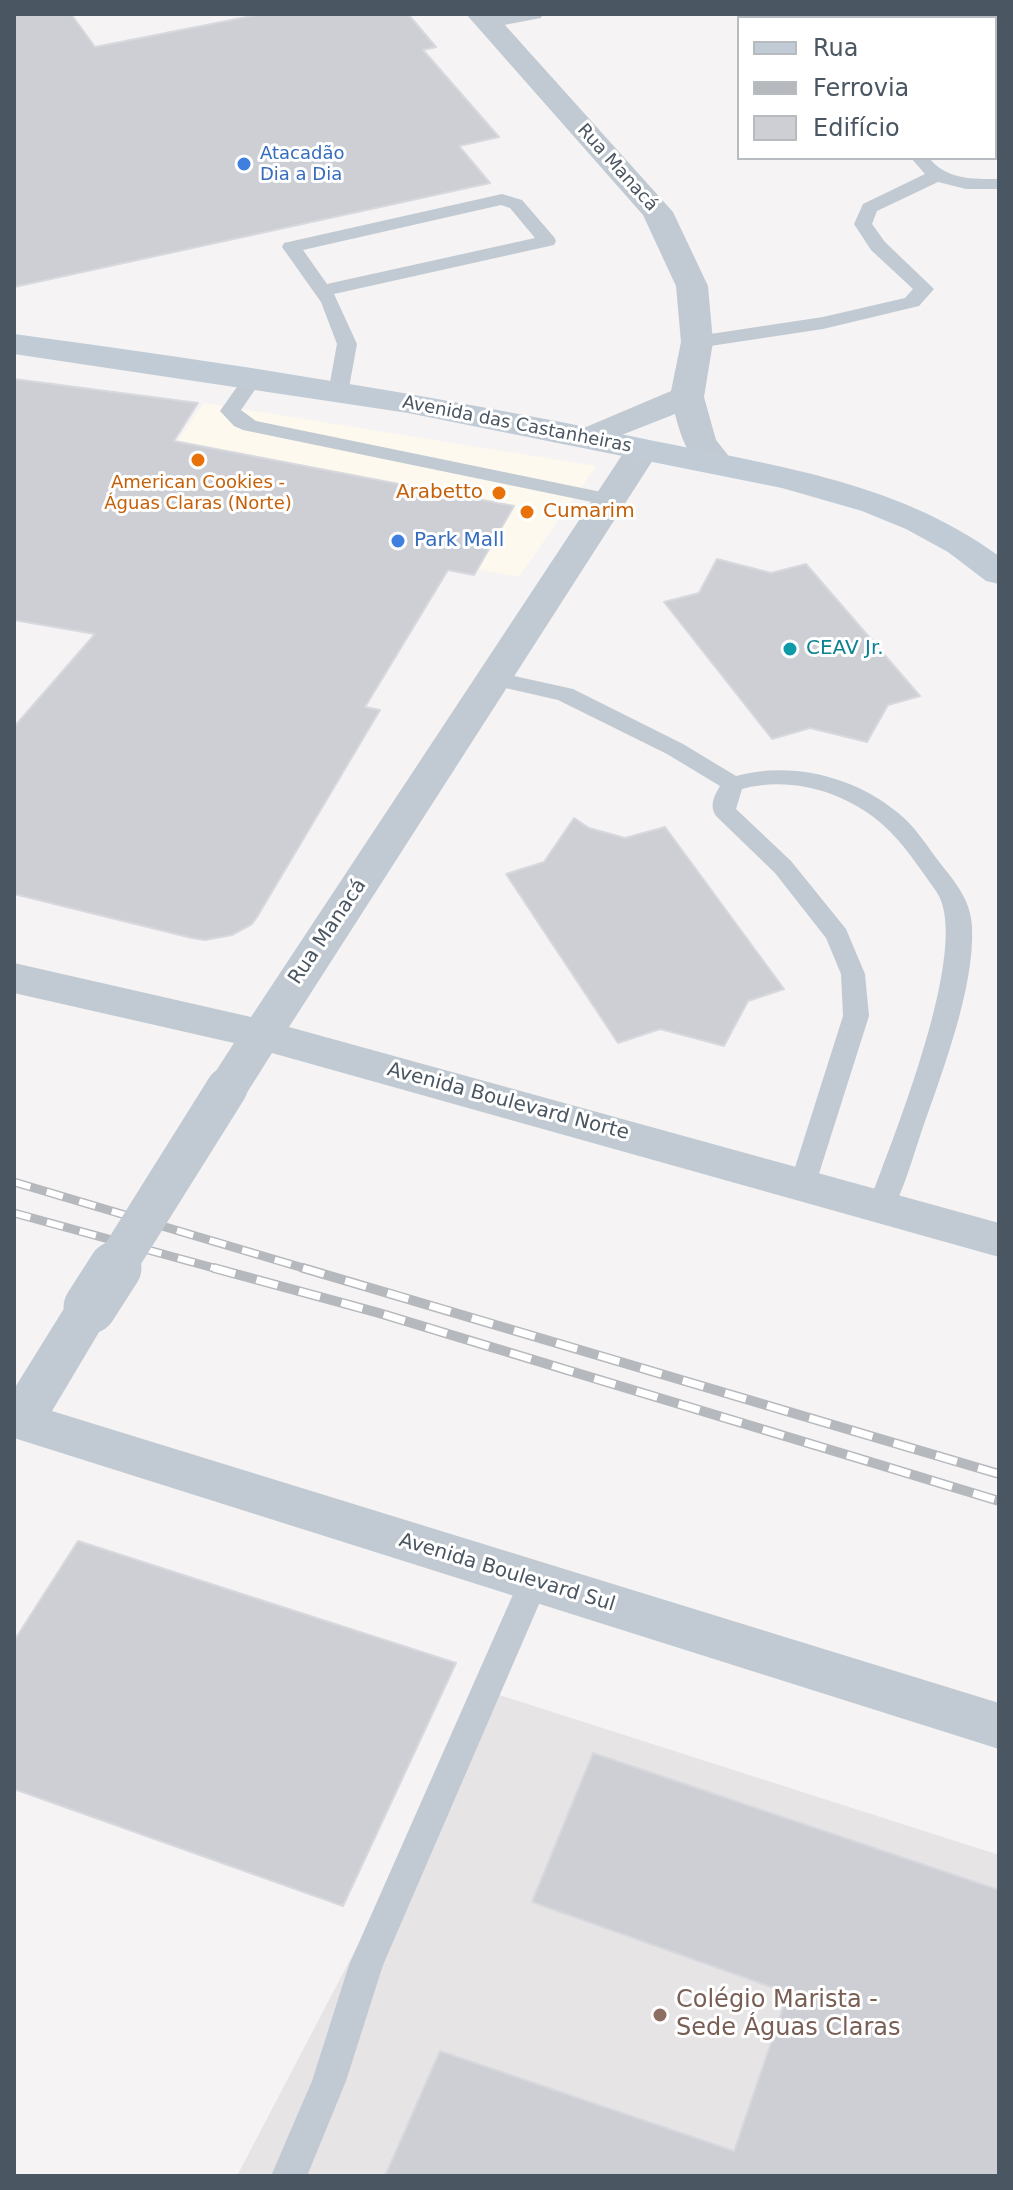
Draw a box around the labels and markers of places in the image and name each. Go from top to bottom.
place label: Atacadão Dia a Dia [260,143,344,186]
marker: Atacadão Dia a Dia [235,155,253,173]
marker: American Cookies - Águas Claras (Norte) [189,451,207,469]
place label: American Cookies - Águas Claras (Norte) [104,472,292,514]
place label: Arabetto [396,481,483,505]
marker: Arabetto [490,484,508,502]
place label: Cumarim [543,500,635,524]
marker: Cumarim [518,503,536,521]
place label: Park Mall [414,529,504,553]
marker: Park Mall [389,532,407,550]
place label: CEAV Jr. [806,637,884,661]
marker: CEAV Jr. [781,640,799,658]
place label: Colégio Marista - Sede Águas Claras [676,1987,901,2043]
marker: Colégio Marista - Sede Águas Claras [651,2006,669,2024]

